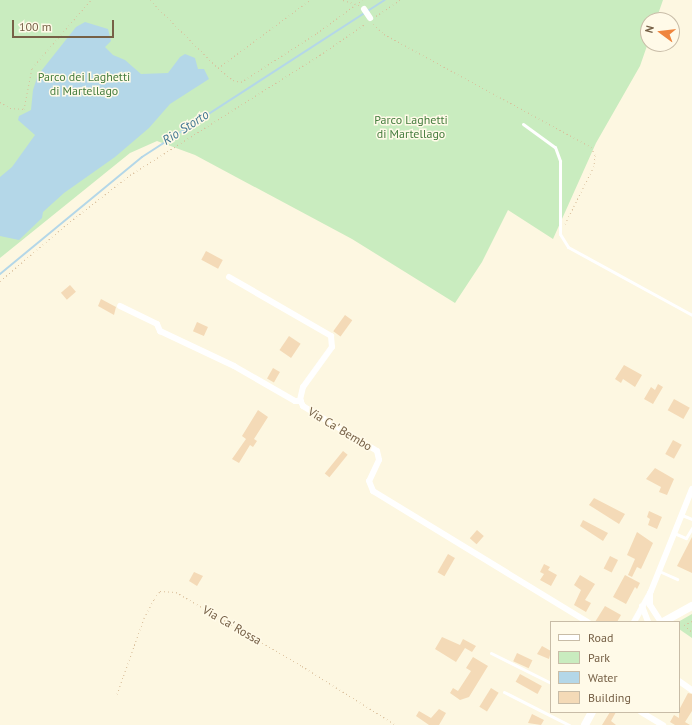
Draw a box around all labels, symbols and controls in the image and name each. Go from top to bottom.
scale bar [14,12,116,38]
north arrow [640,12,680,52]
text: 100 m [19,19,52,34]
text: N [642,24,657,34]
park label: Parco dei Laghetti di Martellago [38,70,130,98]
water label: Rio Storto [160,107,212,149]
park label: Parco Laghetti di Martellago [374,113,448,141]
street label: Via Ca' Bembo [305,404,375,454]
street label: Via Ca' Rossa [200,602,264,648]
legend [550,621,680,713]
text: Road [588,630,613,645]
text: Park [588,650,610,665]
text: Water [588,670,618,685]
text: Building [588,690,631,705]

